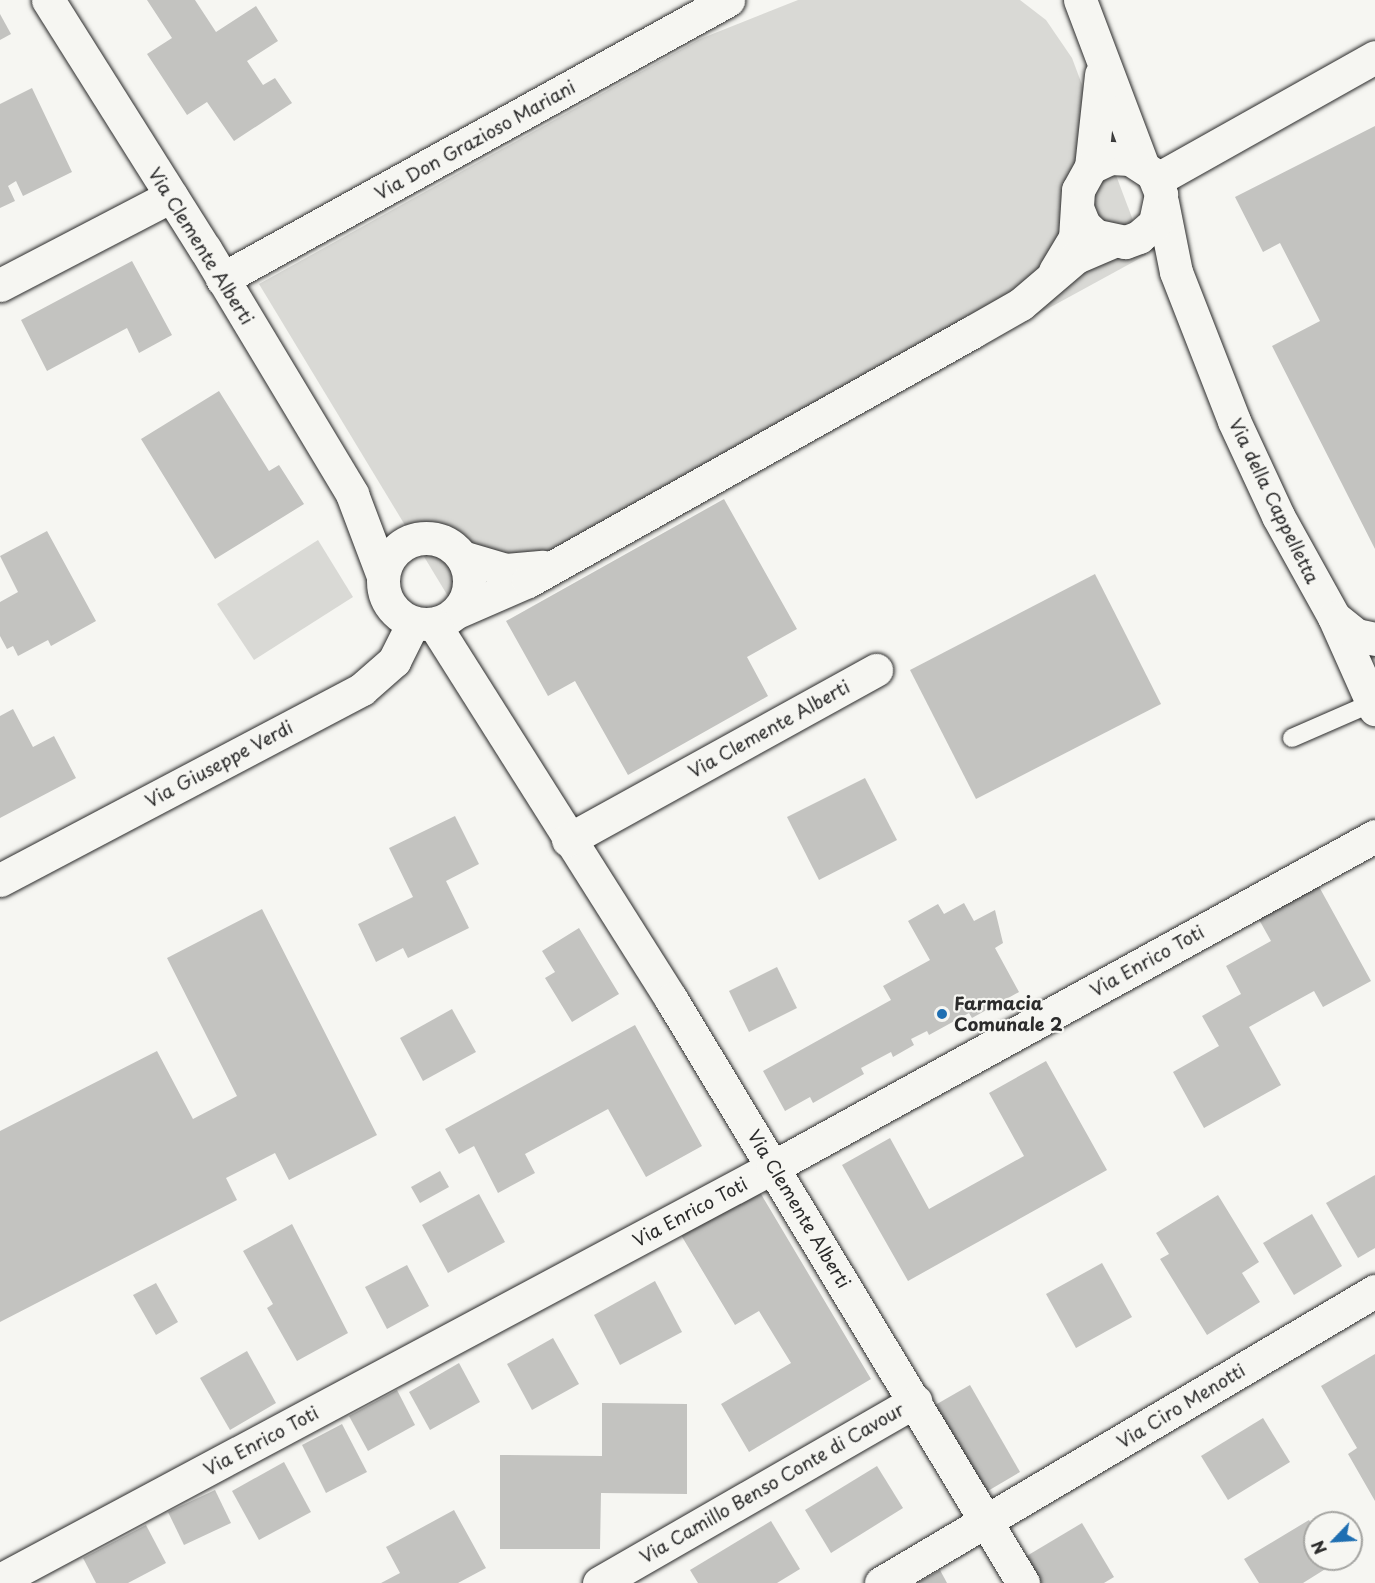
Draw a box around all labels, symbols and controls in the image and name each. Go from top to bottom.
street label: Via Don Grazioso Mariani [371,76,579,204]
street label: Via Clemente Alberti [143,163,259,329]
street label: Via della Cappelletta [1225,415,1323,587]
street label: Via Clemente Alberti [684,675,854,783]
street label: Via Giuseppe Verdi [142,716,296,812]
street label: Via Enrico Toti [1086,921,1208,1001]
place label: Farmacia Comunale 2 [954,993,1063,1036]
marker: Farmacia Comunale 2 [935,1007,949,1021]
street label: Via Clemente Alberti [743,1125,855,1293]
street label: Via Enrico Toti [629,1173,751,1251]
street label: Via Ciro Menotti [1113,1359,1249,1453]
street label: Via Camillo Benso Conte di Cavour [635,1398,909,1568]
street label: Via Enrico Toti [200,1402,322,1480]
north arrow [1303,1511,1363,1571]
text: N [1305,1537,1332,1559]

